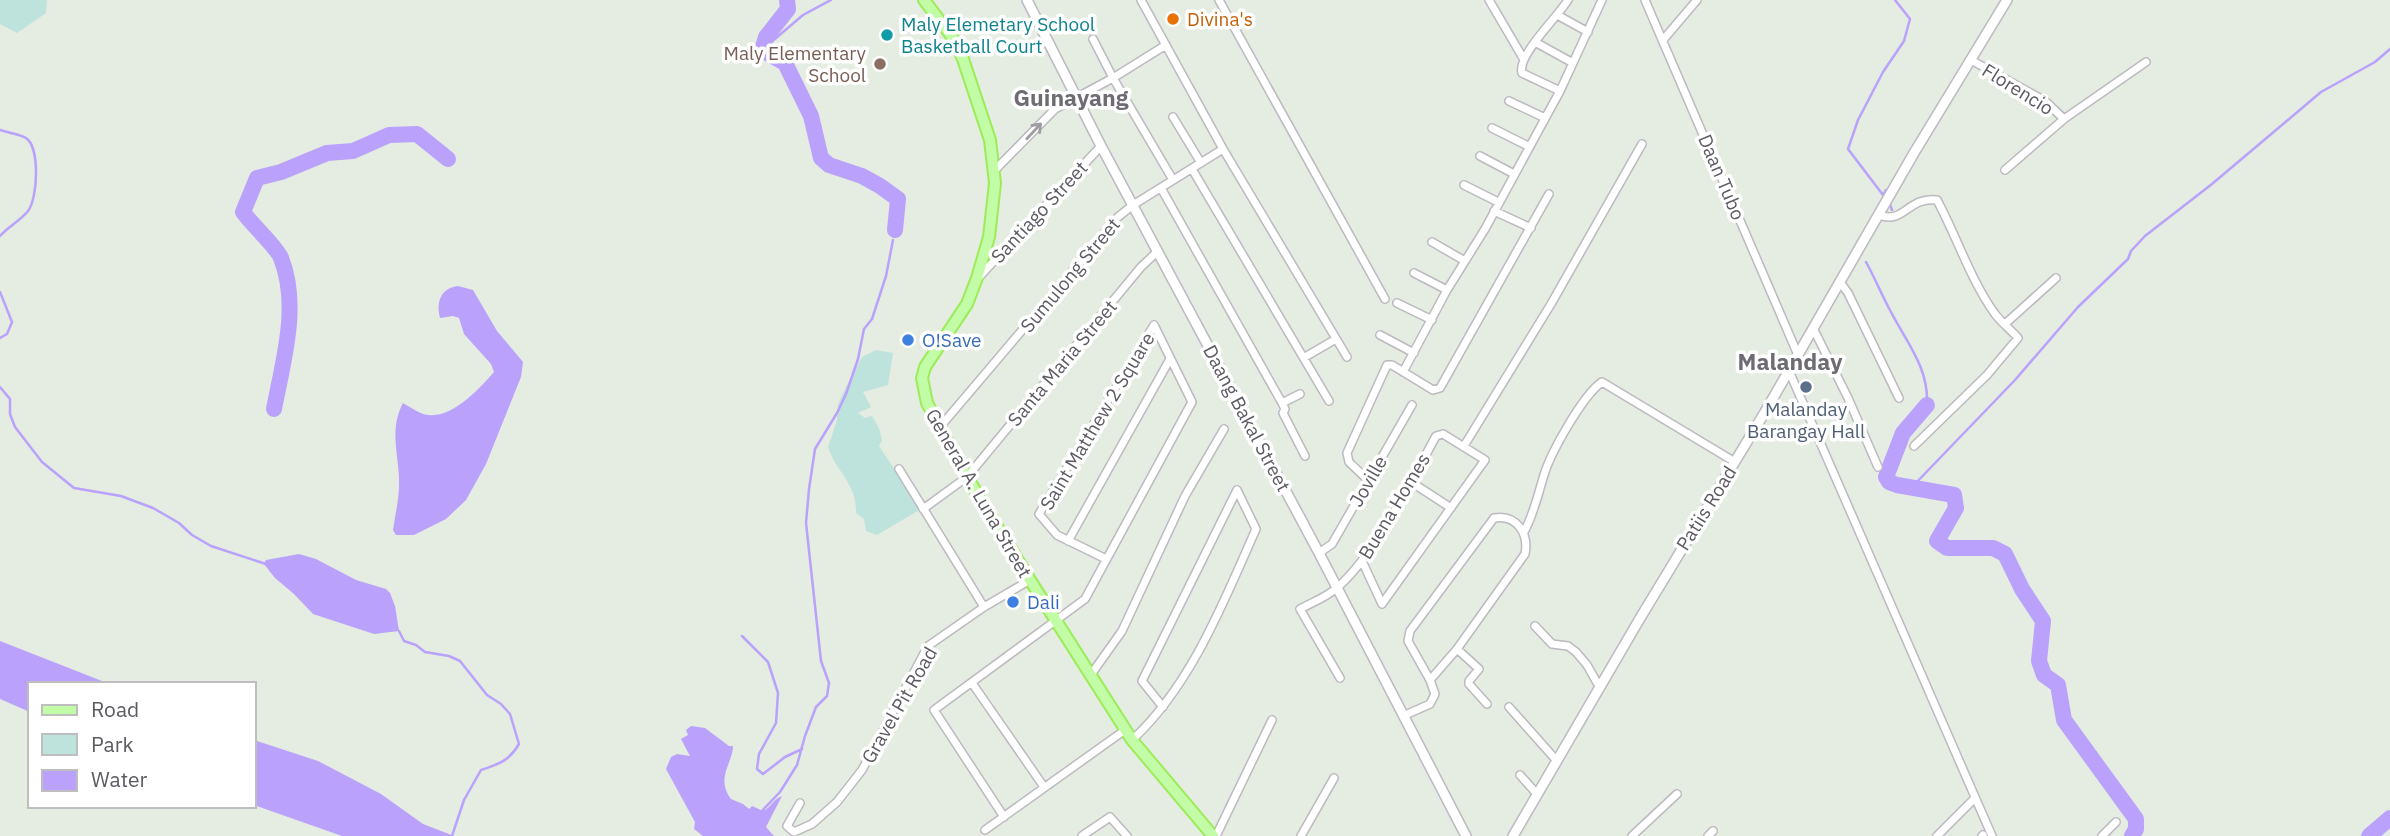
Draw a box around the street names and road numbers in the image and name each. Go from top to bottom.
street label: Florencio [1978,58,2058,120]
street label: Daan Tubo [1693,131,1751,223]
street label: Santiago Street [986,156,1092,268]
street label: Sumulong Street [1015,213,1125,337]
street label: Santa Maria Street [1002,295,1122,431]
street label: Saint Matthew 2 Square [1034,328,1160,514]
street label: Daang Bakal Street [1198,341,1296,495]
street label: General A. Luna Street [921,404,1037,582]
street label: Buena Homes [1353,449,1435,563]
street label: Joville [1344,451,1392,511]
street label: Patiis Road [1671,461,1741,555]
street label: Gravel Pit Road [856,642,942,768]

